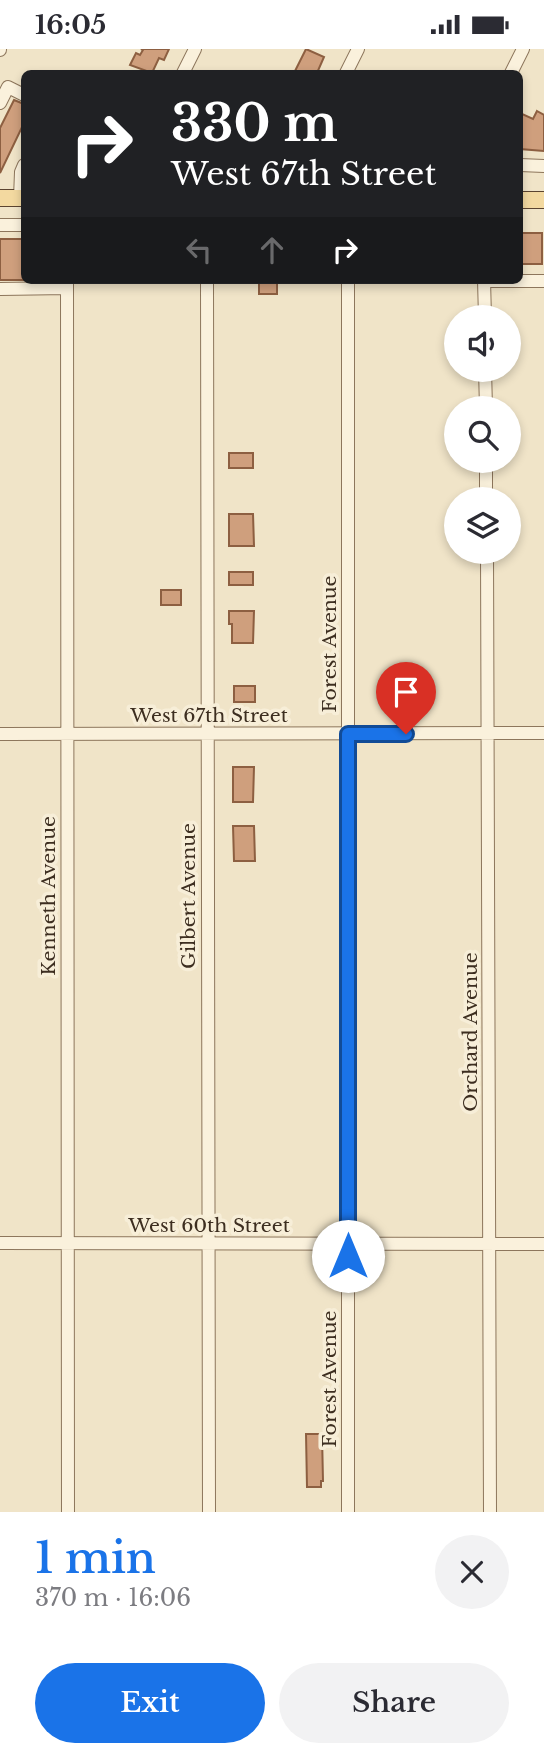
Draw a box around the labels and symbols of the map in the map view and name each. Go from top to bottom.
street label: Forest Avenue [318,576,341,712]
pin [376,662,436,734]
street label: West 67th Street [129,704,289,727]
street label: Kenneth Avenue [37,816,60,976]
street label: Gilbert Avenue [177,823,200,969]
street label: Orchard Avenue [459,952,482,1112]
street label: West 60th Street [127,1214,291,1237]
position arrow [311,1219,385,1293]
street label: Forest Avenue [318,1311,341,1447]

